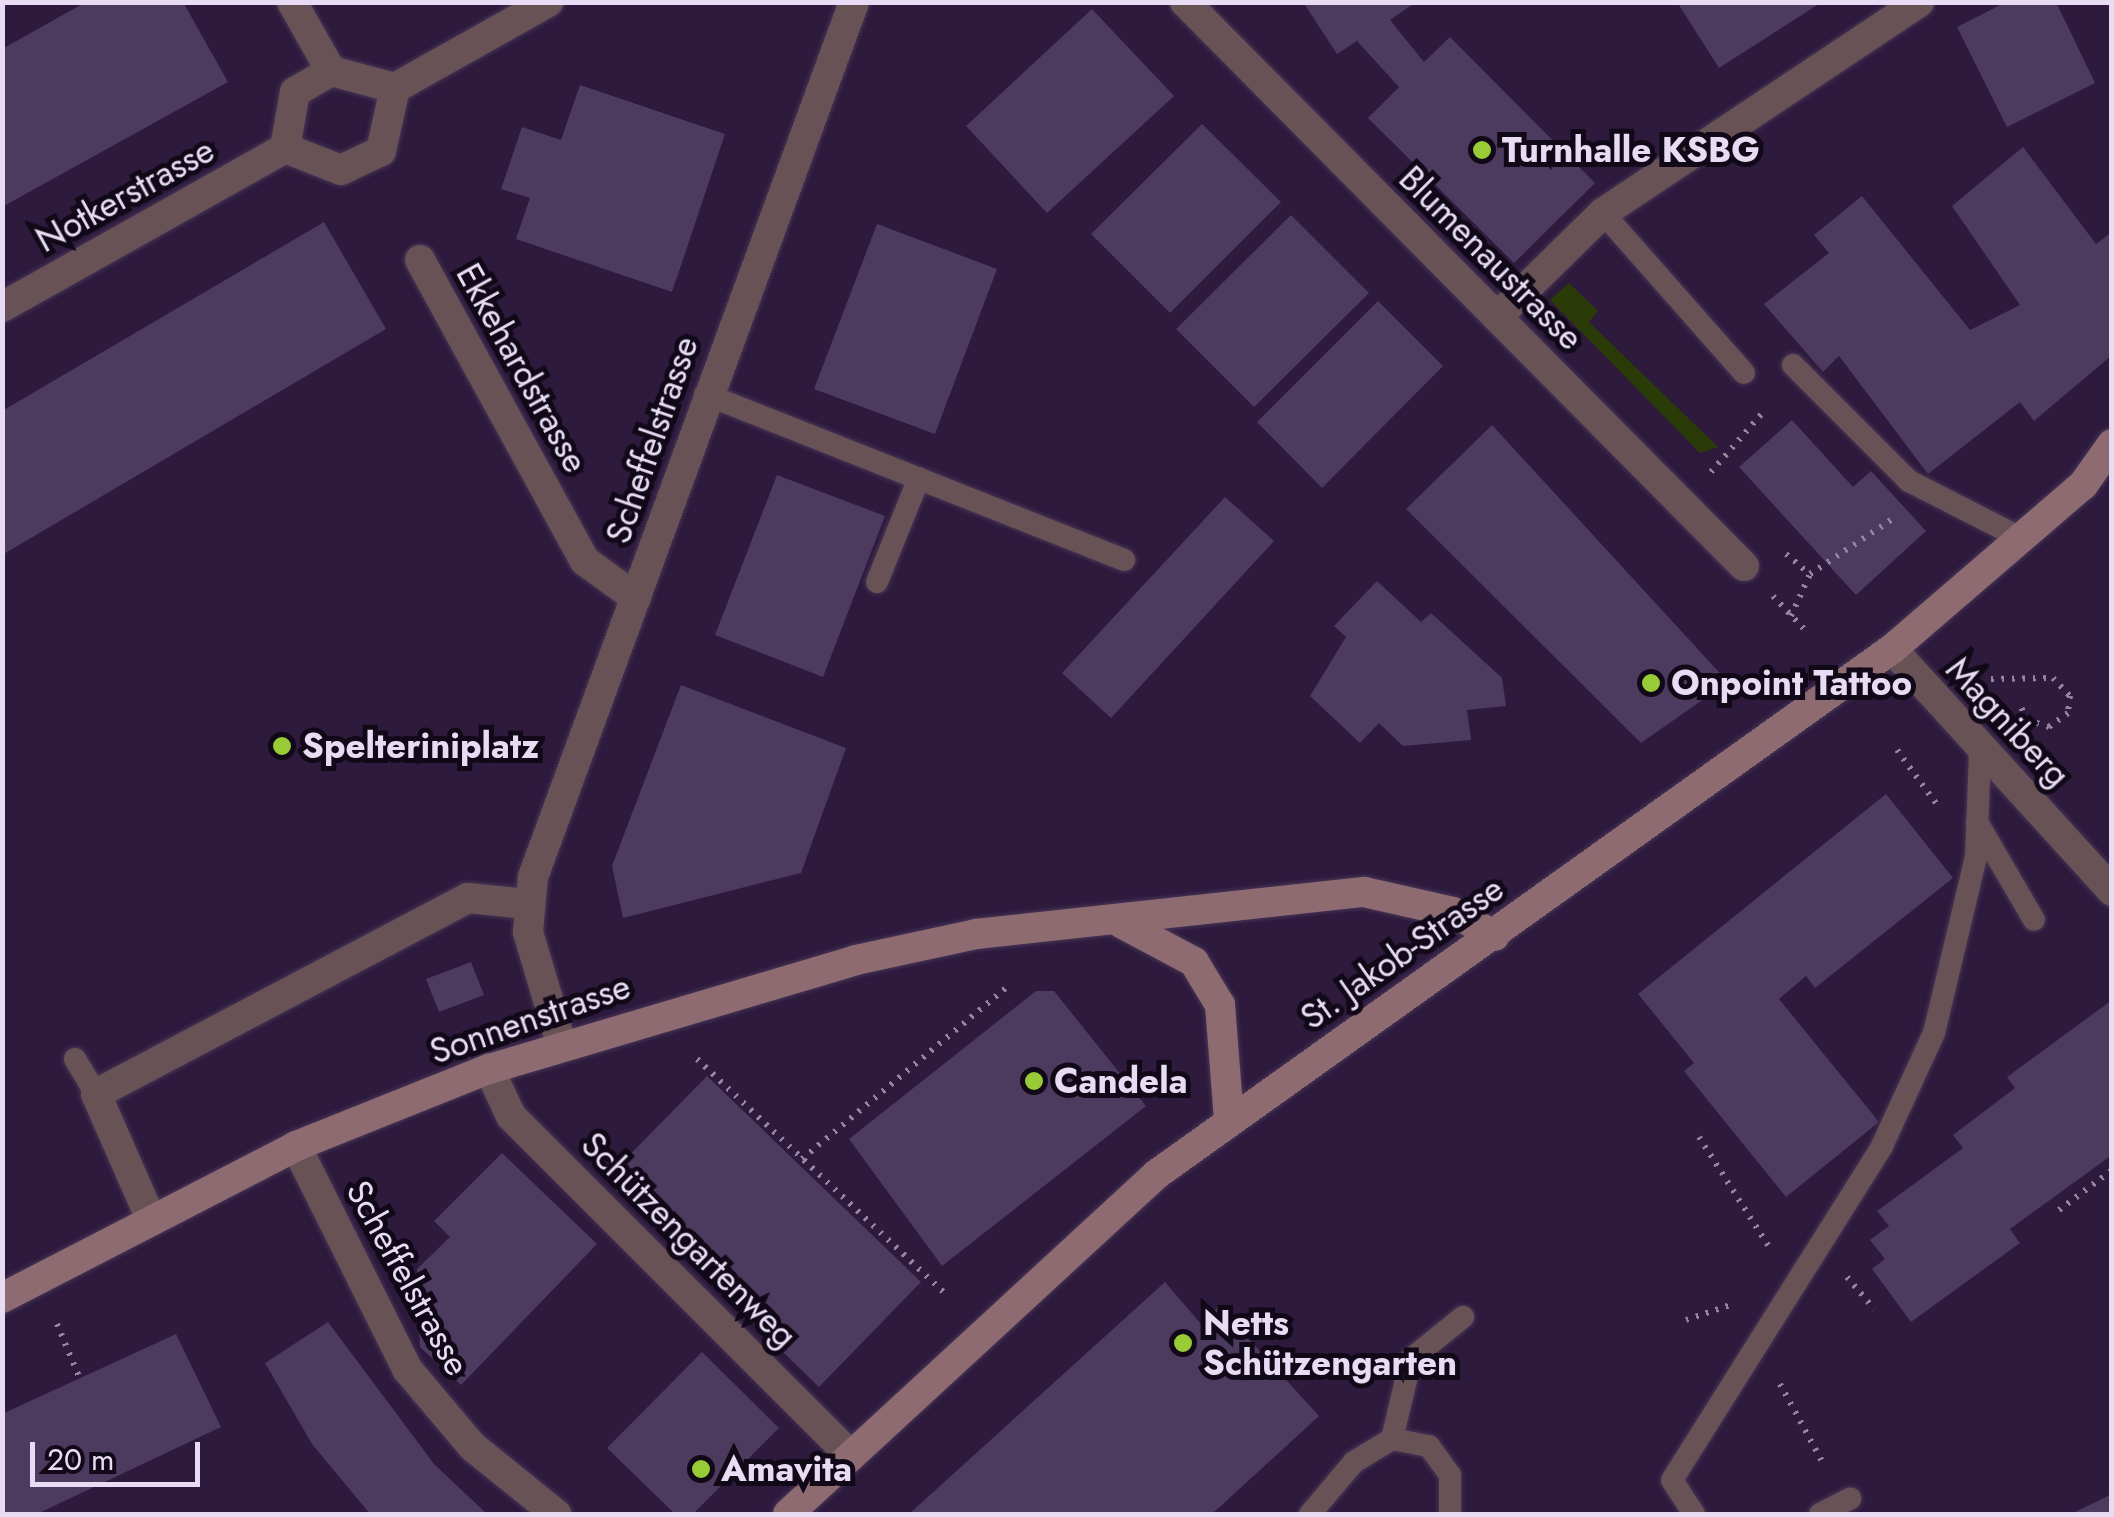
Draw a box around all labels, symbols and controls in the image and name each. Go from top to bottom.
street label: Notkerstrasse [29,129,221,261]
place label: Turnhalle KSBG [1502,129,1760,171]
marker: Turnhalle KSBG [1471,139,1493,161]
street label: Blumenaustrasse [1390,157,1592,359]
street label: Ekkehardstrasse [447,256,597,480]
street label: Scheffelstrasse [597,331,707,549]
street label: Magniberg [1937,648,2079,796]
place label: Onpoint Tattoo [1671,662,1912,704]
marker: Onpoint Tattoo [1640,672,1662,694]
place label: Spelteriniplatz [302,725,539,767]
marker: Spelteriniplatz [271,735,293,757]
street label: St. Jakob-Strasse [1293,868,1511,1038]
street label: Sonnenstrasse [424,965,636,1073]
place label: Candela [1054,1060,1187,1102]
marker: Candela [1023,1070,1045,1092]
street label: Schützengartenweg [572,1123,806,1357]
street label: Scheffelstrasse [337,1173,479,1383]
place label: Netts Schützengarten [1203,1302,1457,1384]
marker: Netts Schützengarten [1172,1332,1194,1354]
scale bar [35,1422,205,1484]
text: 20 m [47,1438,114,1481]
place label: Amavita [721,1448,852,1490]
marker: Amavita [690,1458,712,1480]

